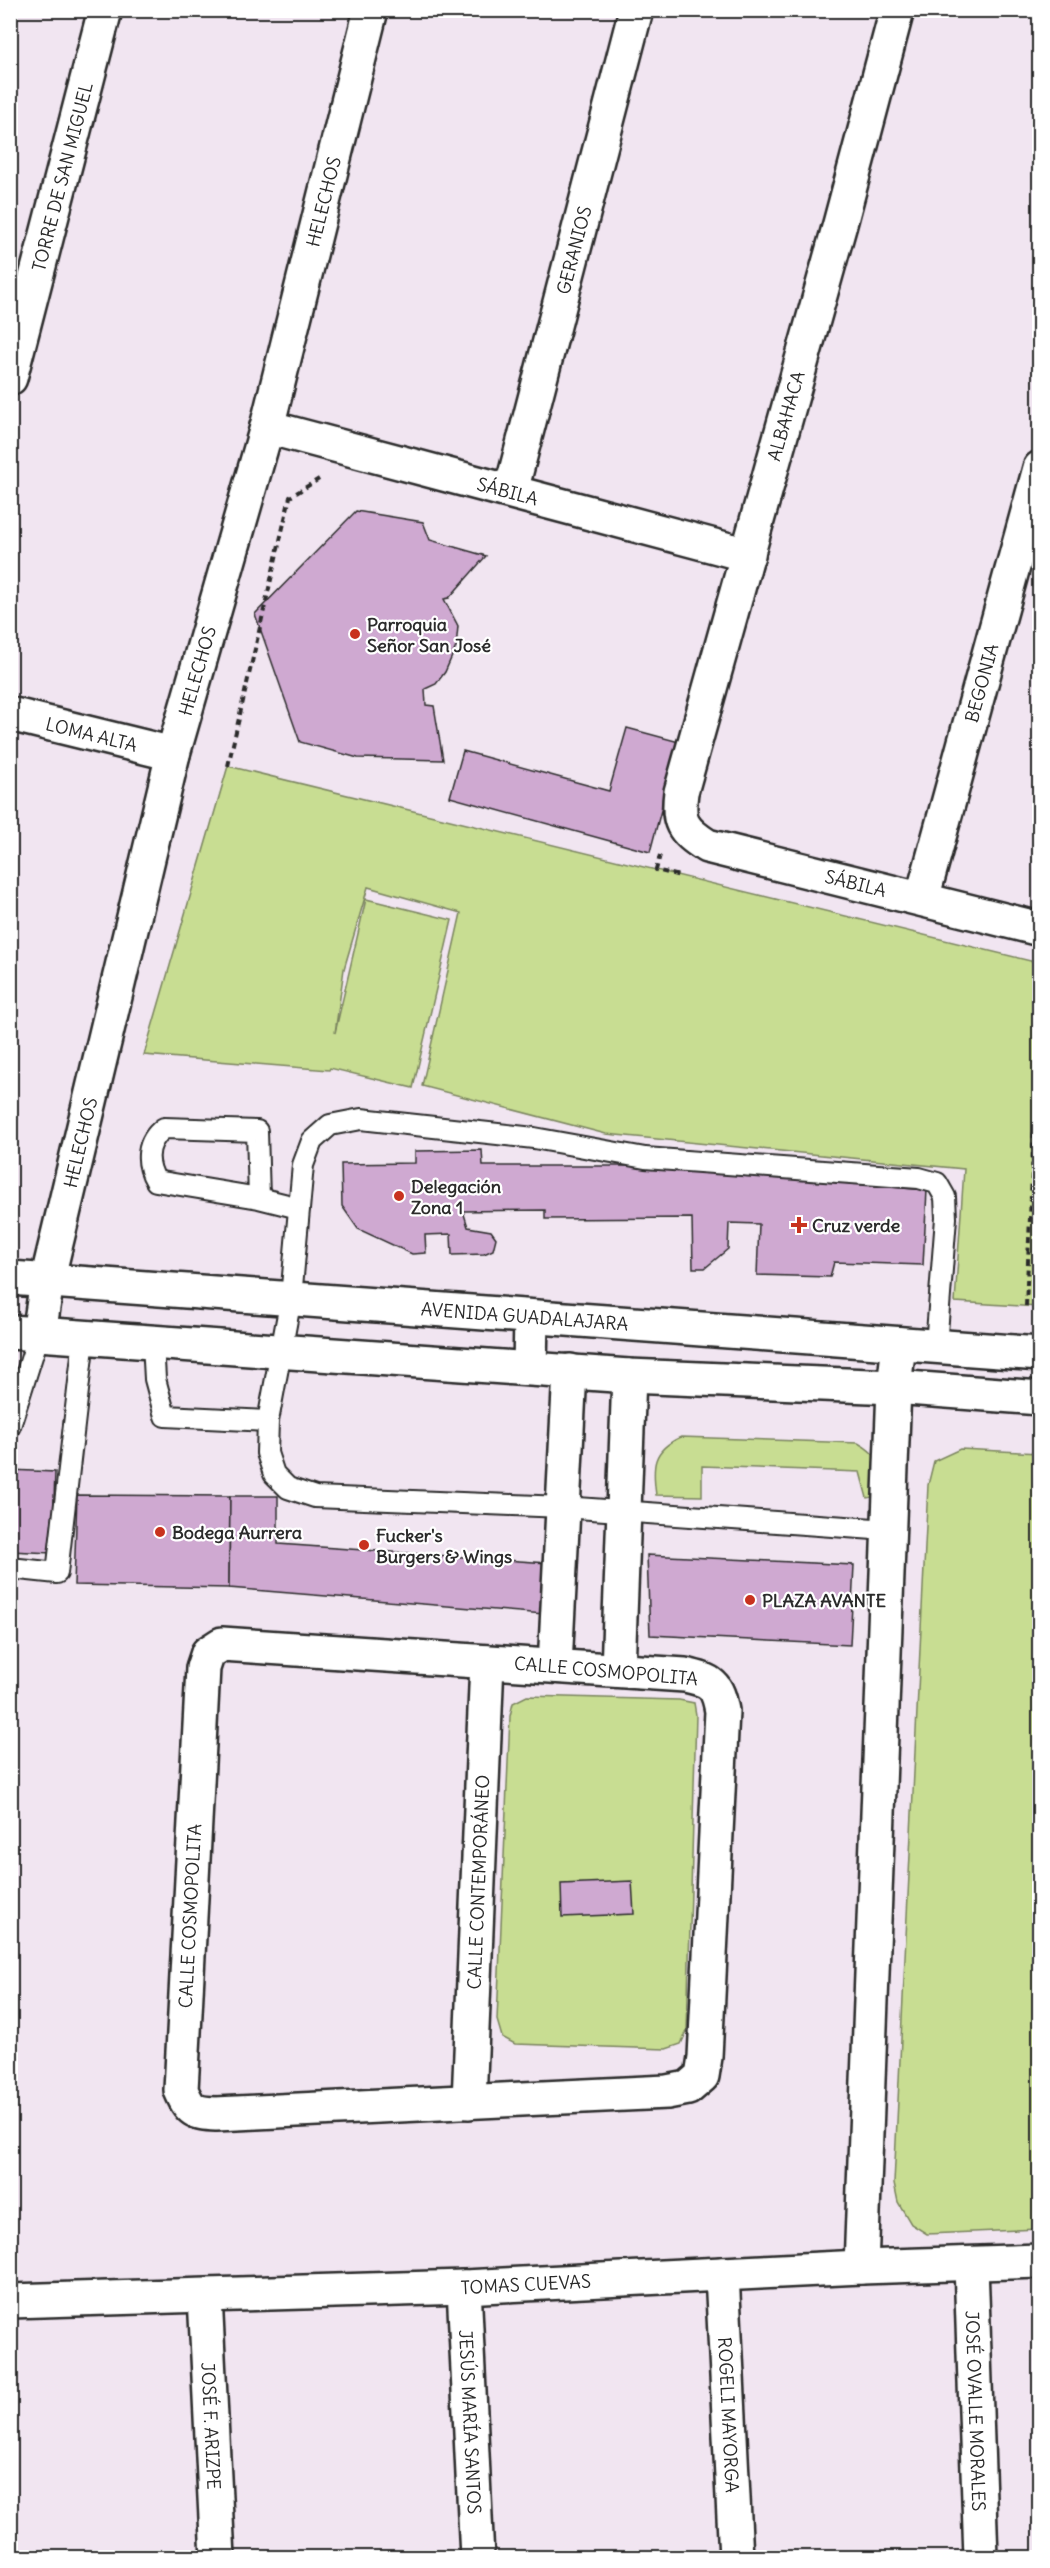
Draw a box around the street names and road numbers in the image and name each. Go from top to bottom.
street label: TORRE DE SAN MIGUEL [27,79,97,274]
street label: HELECHOS [301,154,346,249]
street label: GERANIOS [551,203,596,297]
street label: ALBAHACA [762,368,810,464]
street label: SÁBILA [475,472,541,510]
street label: HELECHOS [173,623,221,718]
street label: BEGONIA [959,641,1003,725]
street label: LOMA ALTA [43,712,140,756]
street label: SÁBILA [823,864,889,902]
street label: HELECHOS [58,1095,102,1190]
street label: AVENIDA GUADALAJARA [420,1297,629,1335]
street label: CALLE COSMOPOLITA [513,1652,699,1690]
street label: CALLE CONTEMPORÁNEO [462,1774,494,1990]
street label: CALLE COSMOPOLITA [174,1823,206,2009]
street label: TOMAS CUEVAS [460,2269,591,2299]
street label: JOSÉ OVALLE MORALES [961,2310,991,2512]
street label: JESÚS MARÍA SANTOS [455,2329,486,2515]
street label: ROGELI MAYORGA [714,2336,744,2493]
street label: JOSÉ F. ARIZPE [197,2362,226,2490]

